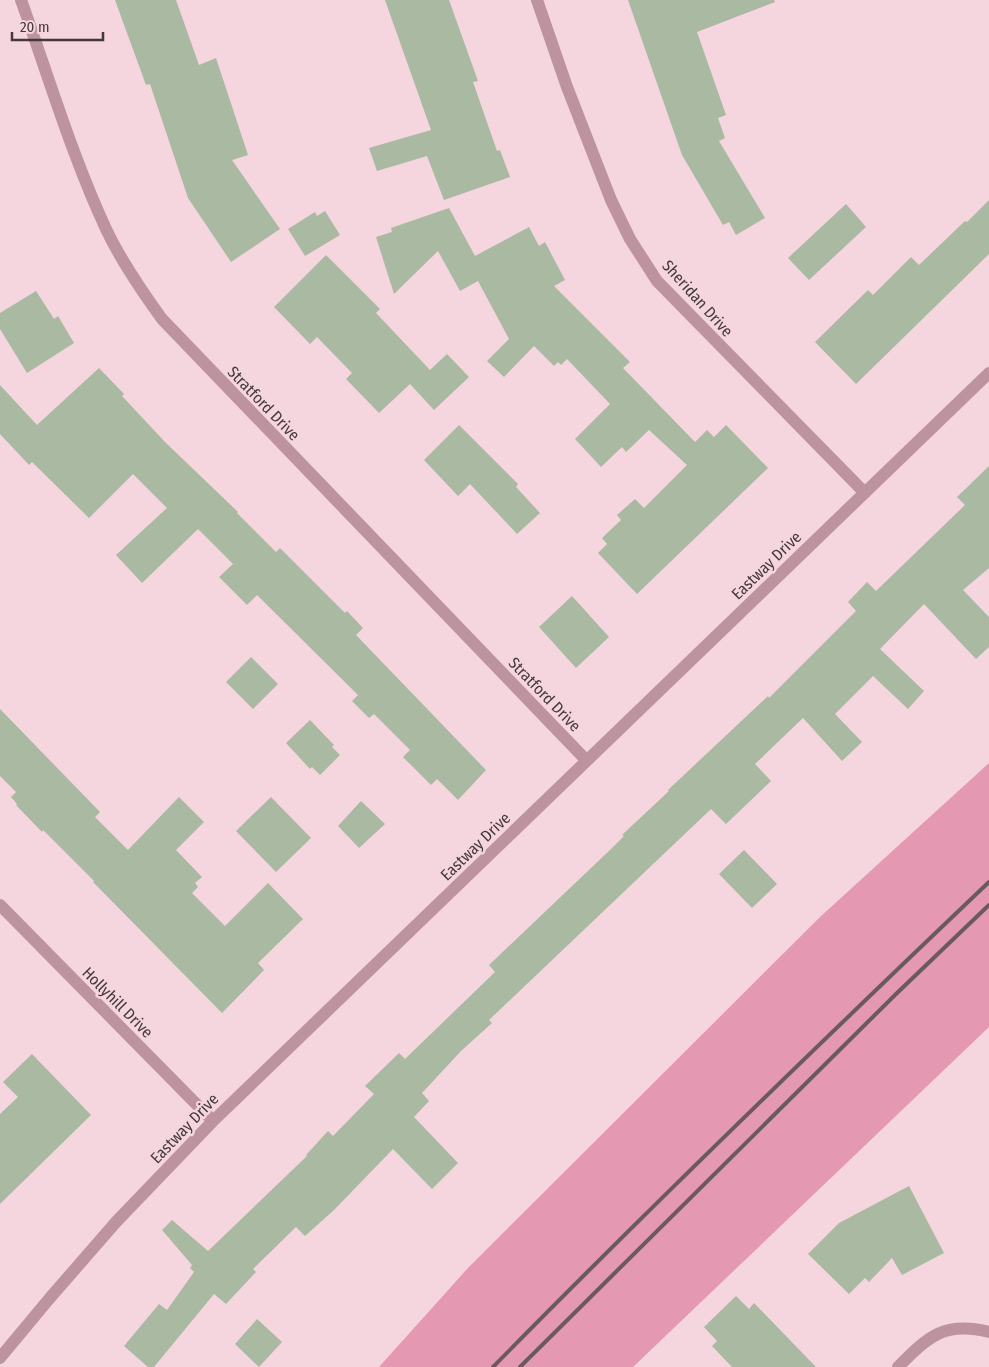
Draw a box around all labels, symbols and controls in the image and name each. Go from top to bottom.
scale bar [12,10,104,42]
text: 20 m [20,18,50,36]
street label: Sheridan Drive [658,256,737,341]
street label: Stratford Drive [224,362,304,444]
street label: Eastway Drive [727,527,805,603]
street label: Stratford Drive [505,653,585,735]
street label: Eastway Drive [436,808,514,884]
street label: Hollyhill Drive [78,963,157,1042]
street label: Eastway Drive [146,1089,222,1167]

